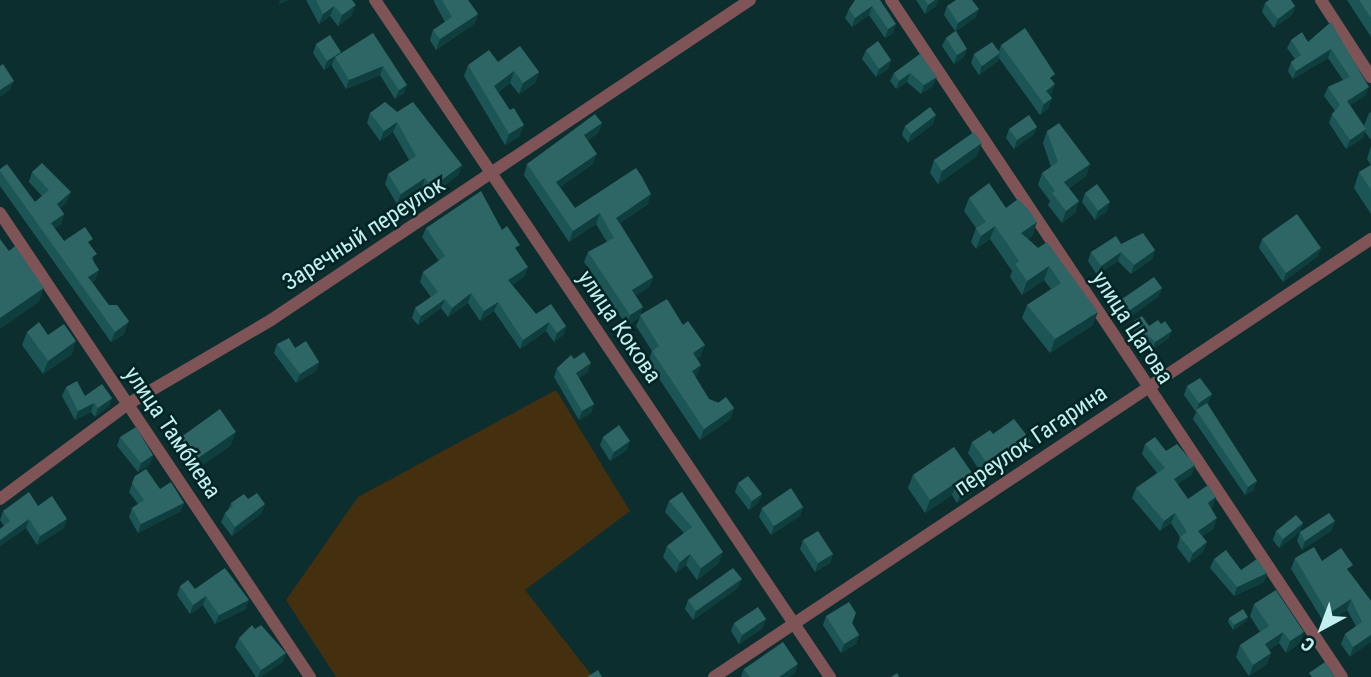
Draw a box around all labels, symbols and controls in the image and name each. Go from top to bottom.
street label: Заречный переулок [278,171,450,297]
street label: улица Кокова [571,265,667,389]
street label: улица Цагова [1085,266,1179,390]
street label: улица Тамбиева [118,362,226,504]
street label: переулок Гагарина [949,380,1113,502]
north arrow [1287,593,1357,663]
text: С [1296,632,1320,656]

